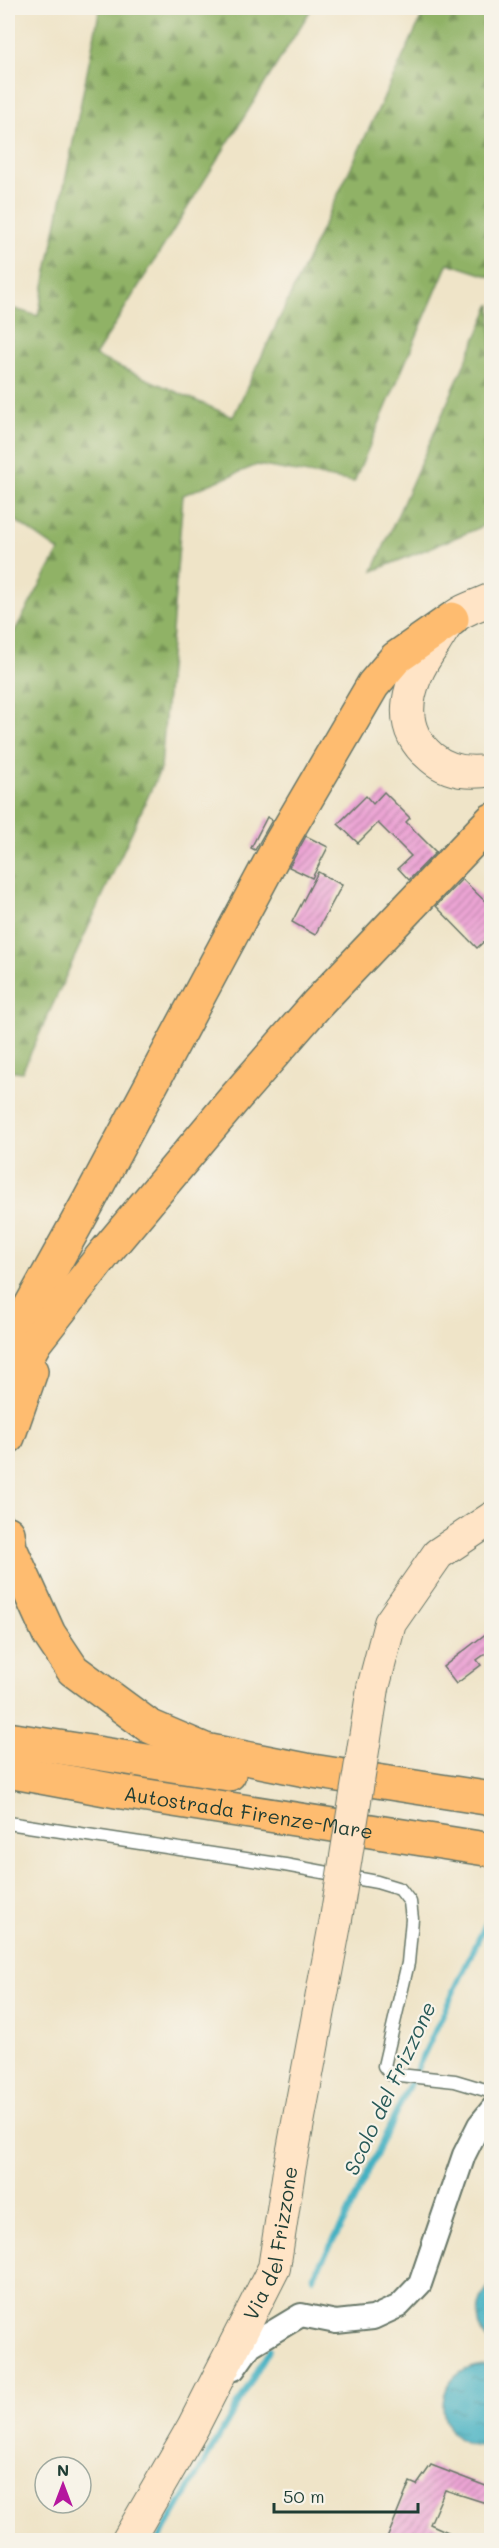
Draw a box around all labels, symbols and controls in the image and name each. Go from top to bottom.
street label: Autostrada Firenze-Mare [122,1779,375,1844]
water label: Scolo del Frizzone [337,1997,441,2179]
street label: Via del Frizzone [237,2164,303,2324]
north arrow [33,2455,93,2515]
text: N [57,2459,69,2480]
scale bar [274,2476,418,2514]
text: 50 m [283,2484,325,2508]

